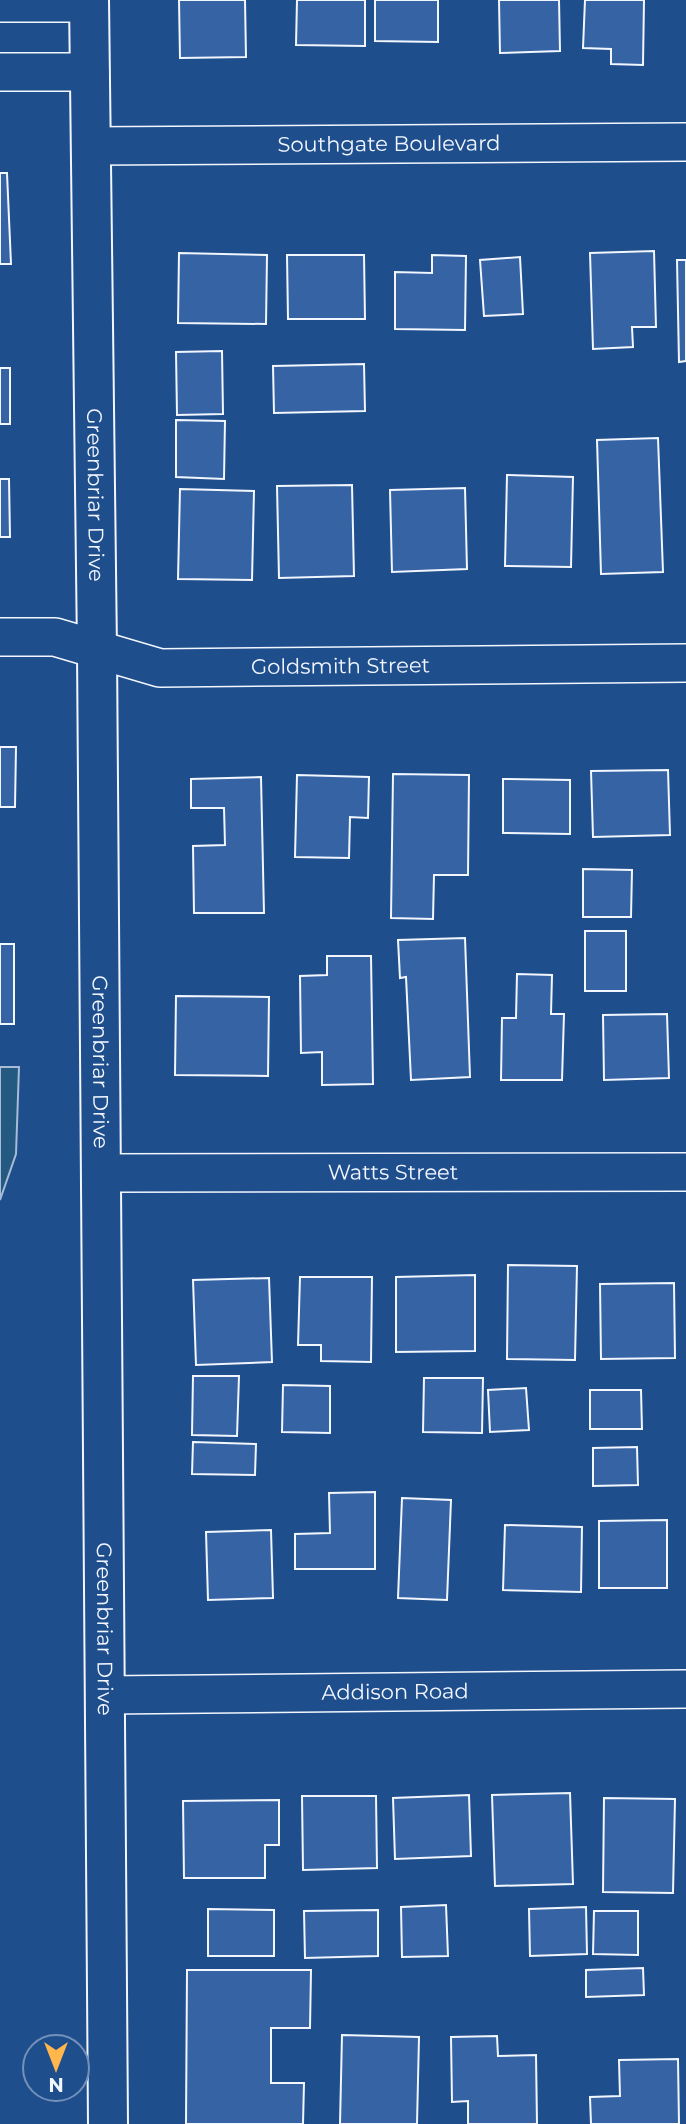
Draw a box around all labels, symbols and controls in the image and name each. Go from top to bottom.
street label: Southgate Boulevard [277,130,501,157]
street label: Greenbriar Drive [82,408,109,582]
street label: Goldsmith Street [251,652,430,679]
street label: Greenbriar Drive [87,975,114,1149]
street label: Watts Street [328,1159,458,1185]
street label: Greenbriar Drive [92,1542,118,1716]
street label: Addison Road [321,1678,469,1705]
north arrow [21,2033,91,2103]
text: N [48,2073,64,2096]

